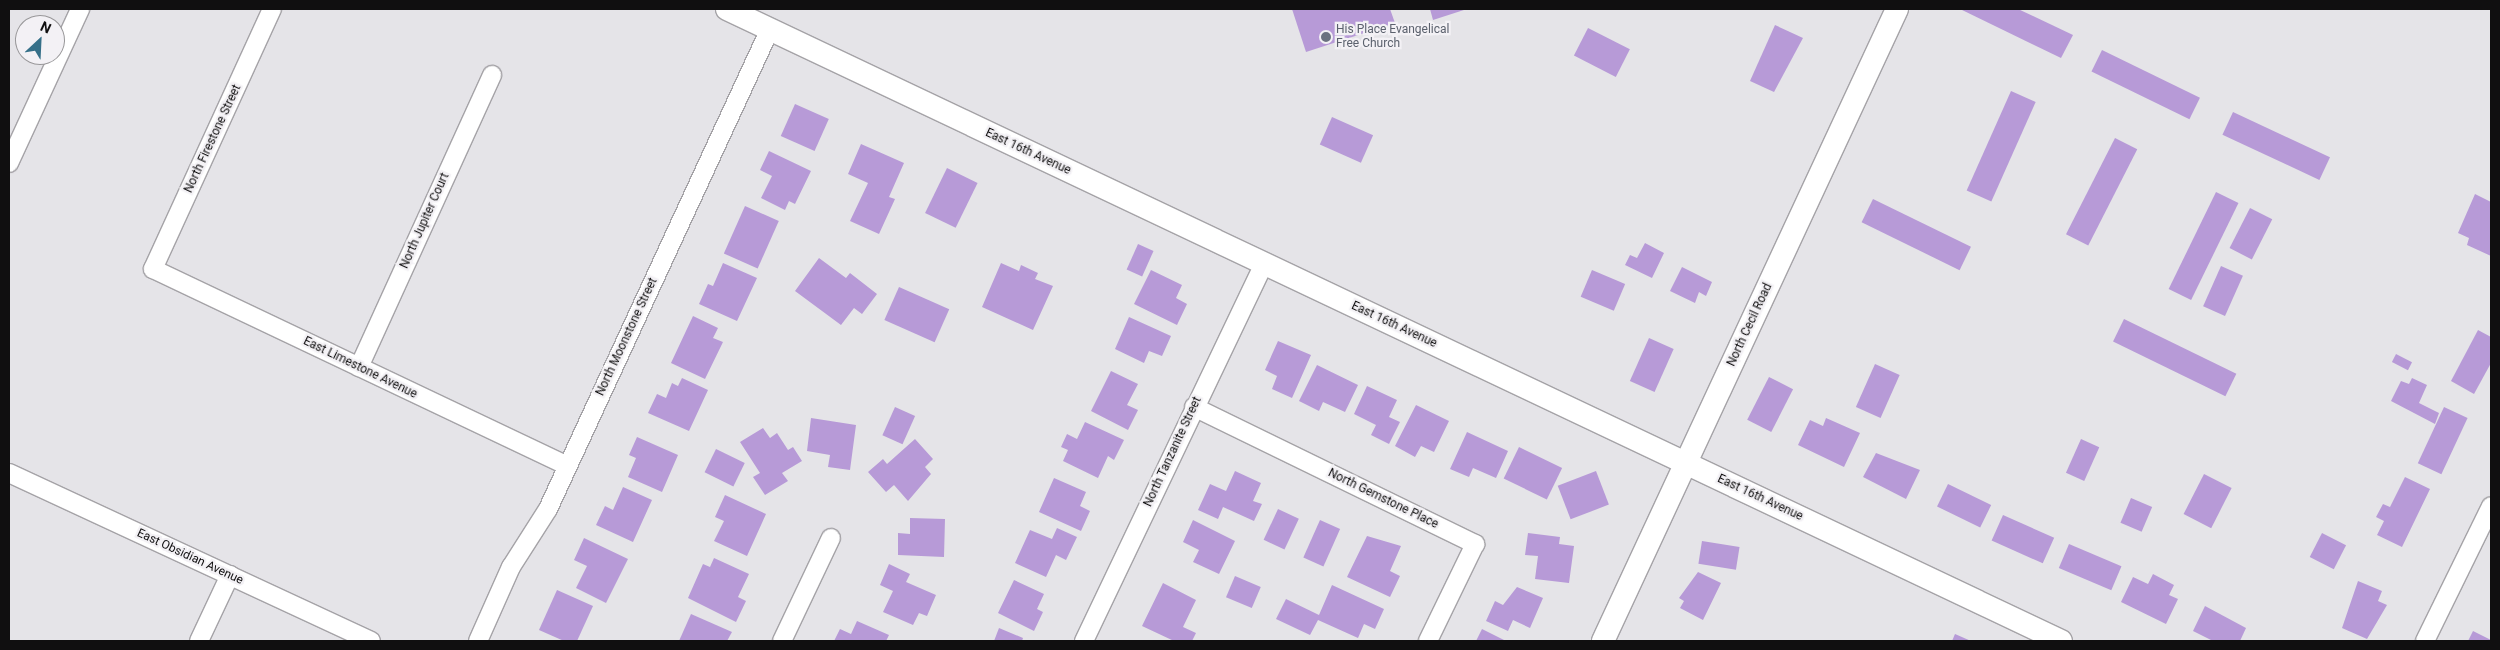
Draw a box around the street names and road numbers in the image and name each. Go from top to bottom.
street label: North Firestone Street [182,83,244,195]
street label: East 16th Avenue [983,126,1073,178]
street label: North Jupiter Court [397,171,453,271]
street label: North Moonstone Street [593,276,661,398]
street label: North Cecil Road [1724,281,1776,369]
street label: East 16th Avenue [1349,299,1439,351]
street label: East Limestone Avenue [301,334,419,402]
street label: North Tanzanite Street [1141,395,1205,509]
street label: North Gemstone Place [1326,466,1440,532]
street label: East 16th Avenue [1715,472,1805,524]
street label: East Obsidian Avenue [135,526,245,588]

